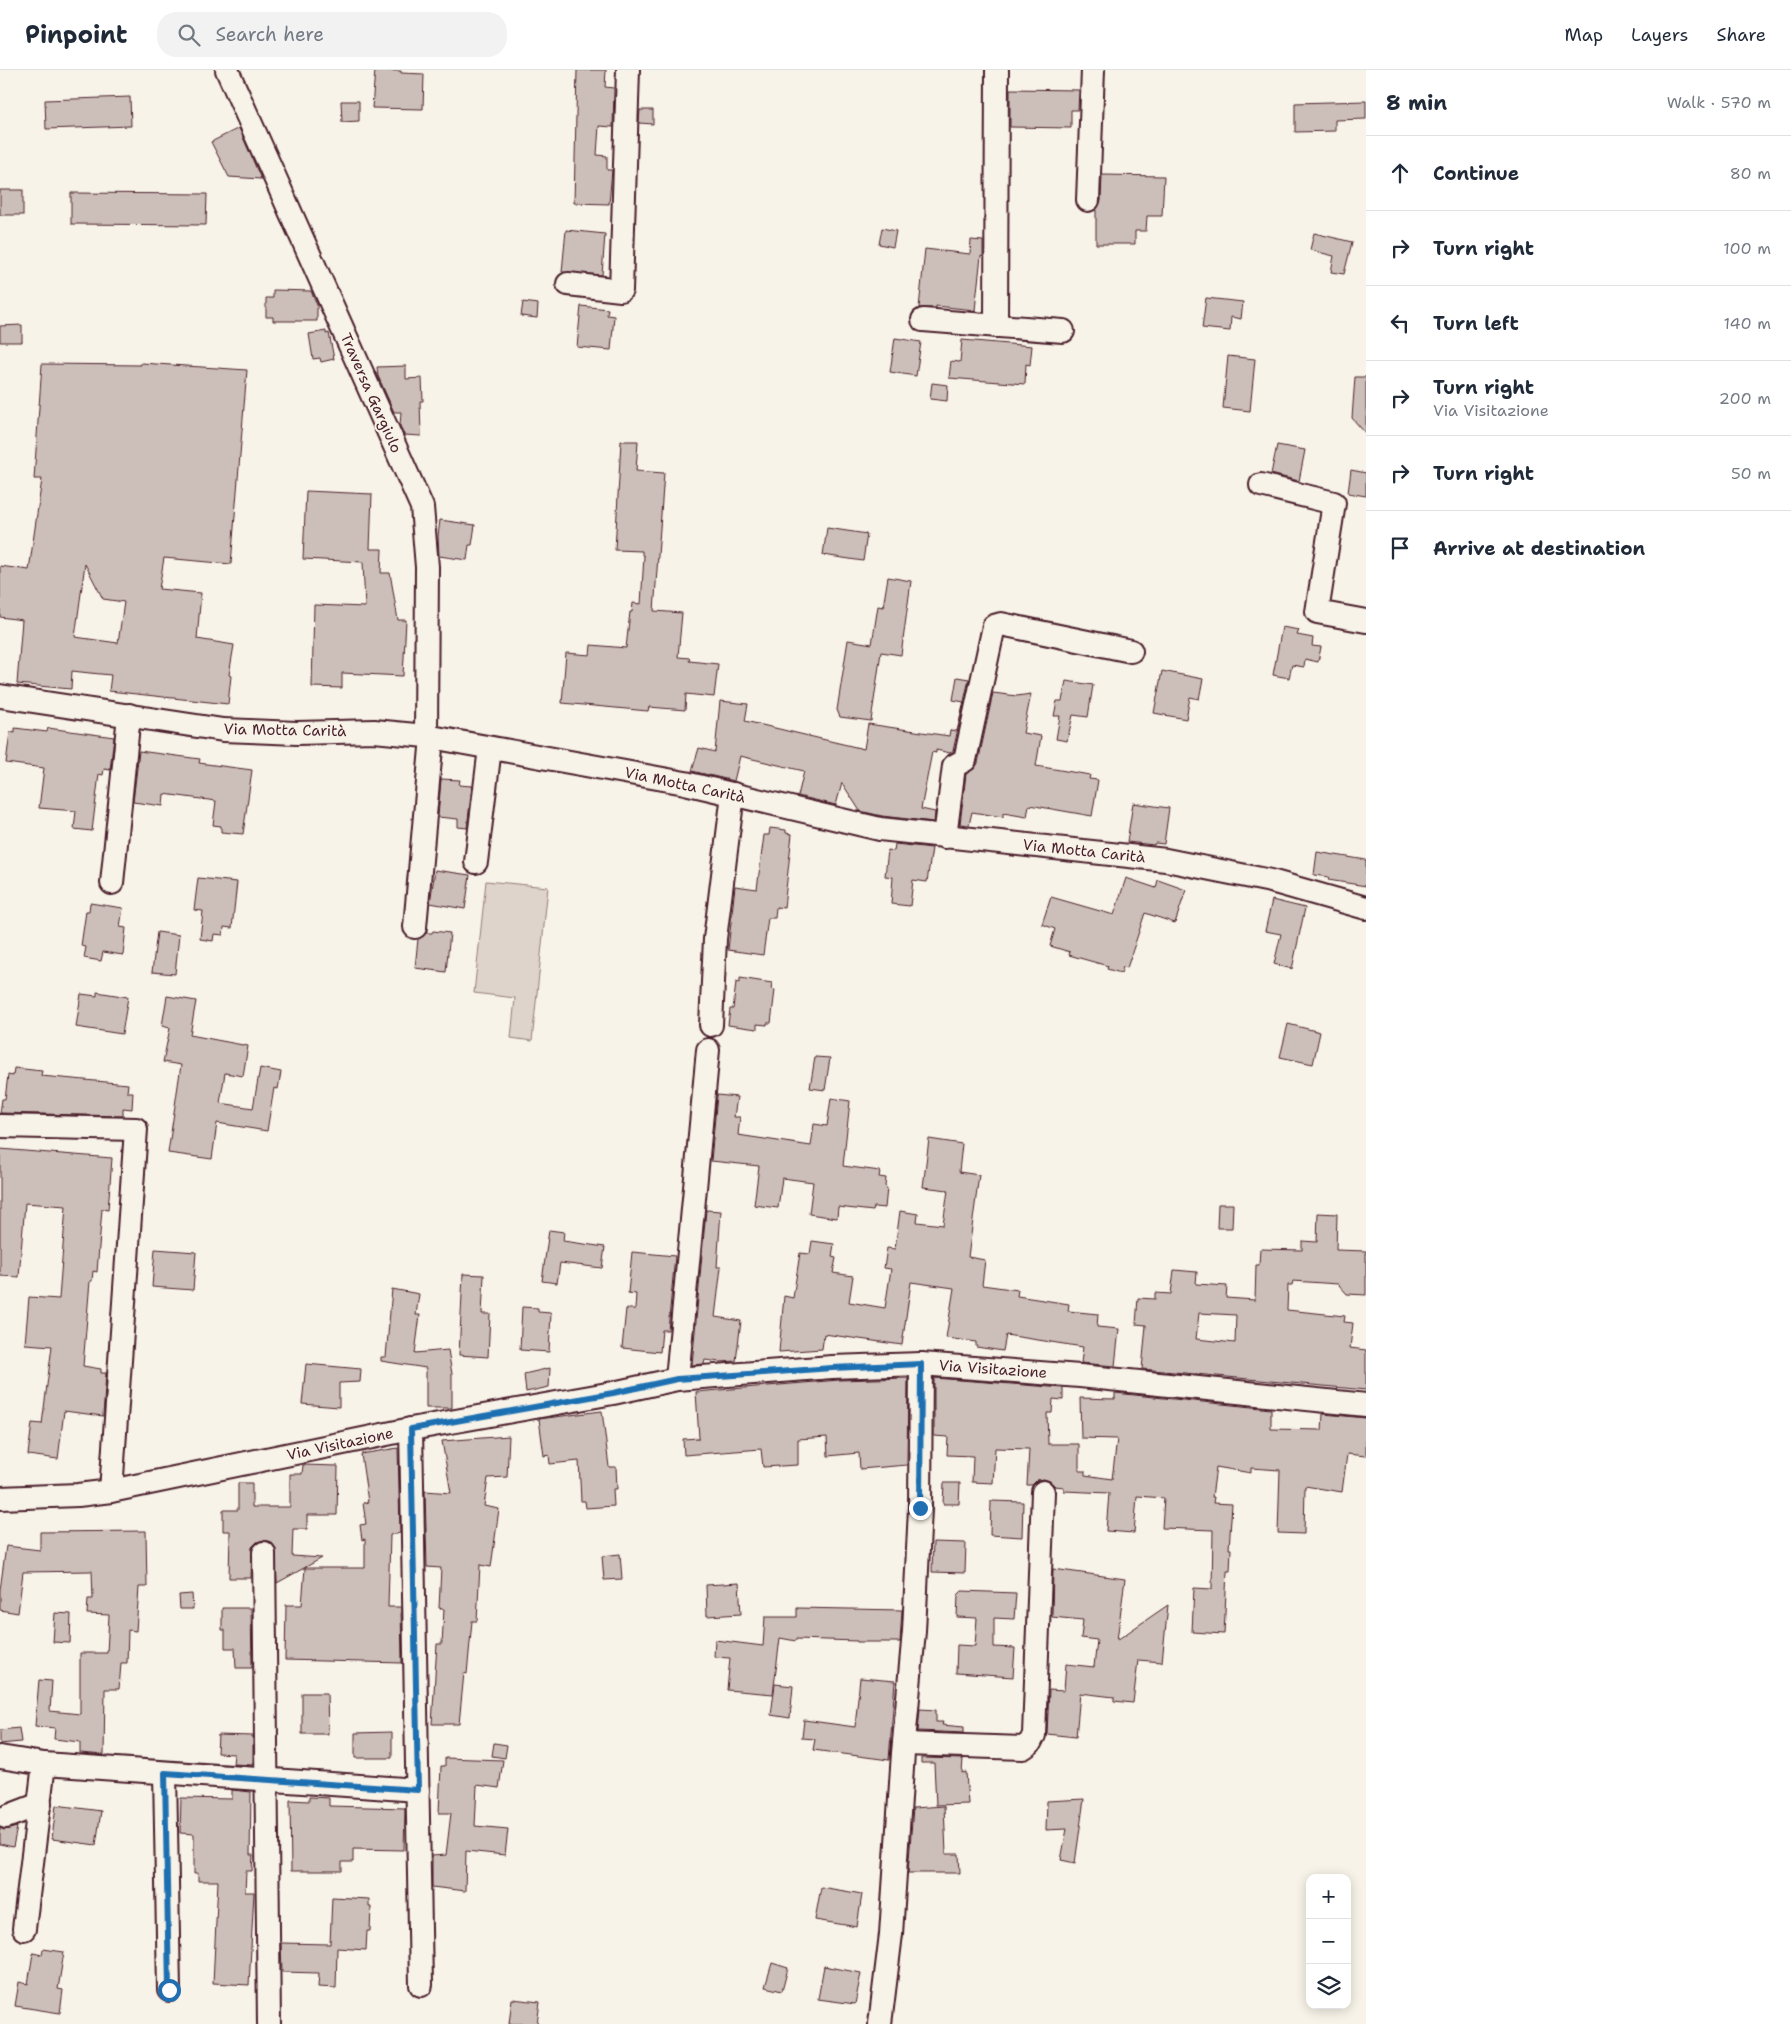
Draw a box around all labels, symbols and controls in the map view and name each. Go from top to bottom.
search box [157,12,507,57]
text: Pinpoint [25,19,127,51]
icon: search [175,21,203,49]
text: Search here [215,22,324,47]
text: Map [1565,23,1603,47]
text: Layers [1631,23,1688,47]
text: Share [1716,23,1766,47]
text: 8 min [1386,89,1447,117]
text: Walk · 570 m [1667,92,1771,113]
icon: ahead [1386,159,1414,187]
text: Continue [1433,161,1519,186]
text: 80 m [1730,163,1771,184]
icon: right [1386,234,1414,262]
text: Turn right [1433,236,1534,261]
text: 100 m [1723,238,1771,259]
icon: left [1386,309,1414,337]
text: Turn left [1433,311,1519,336]
text: 140 m [1724,313,1771,334]
street label: Traversa Gargiulo [336,330,406,456]
text: Turn right [1433,375,1534,400]
icon: right [1386,384,1414,412]
text: 200 m [1719,388,1771,409]
text: Via Visitazione [1433,400,1549,421]
icon: right [1386,459,1414,487]
text: Turn right [1433,461,1534,486]
text: 50 m [1731,463,1771,484]
icon: arrive [1386,534,1414,562]
text: Arrive at destination [1433,536,1645,561]
street label: Via Motta Carità [223,719,347,741]
street label: Via Motta Carità [623,762,748,808]
street label: Via Motta Carità [1022,835,1147,867]
street label: Via Visitazione [938,1355,1048,1383]
street label: Via Visitazione [285,1423,395,1465]
route end [909,1497,932,1520]
map controls [1306,1874,1351,2009]
button: + [1306,1874,1351,1919]
button: − [1306,1919,1351,1964]
button: layers [1306,1964,1351,2009]
route start [158,1979,181,2002]

